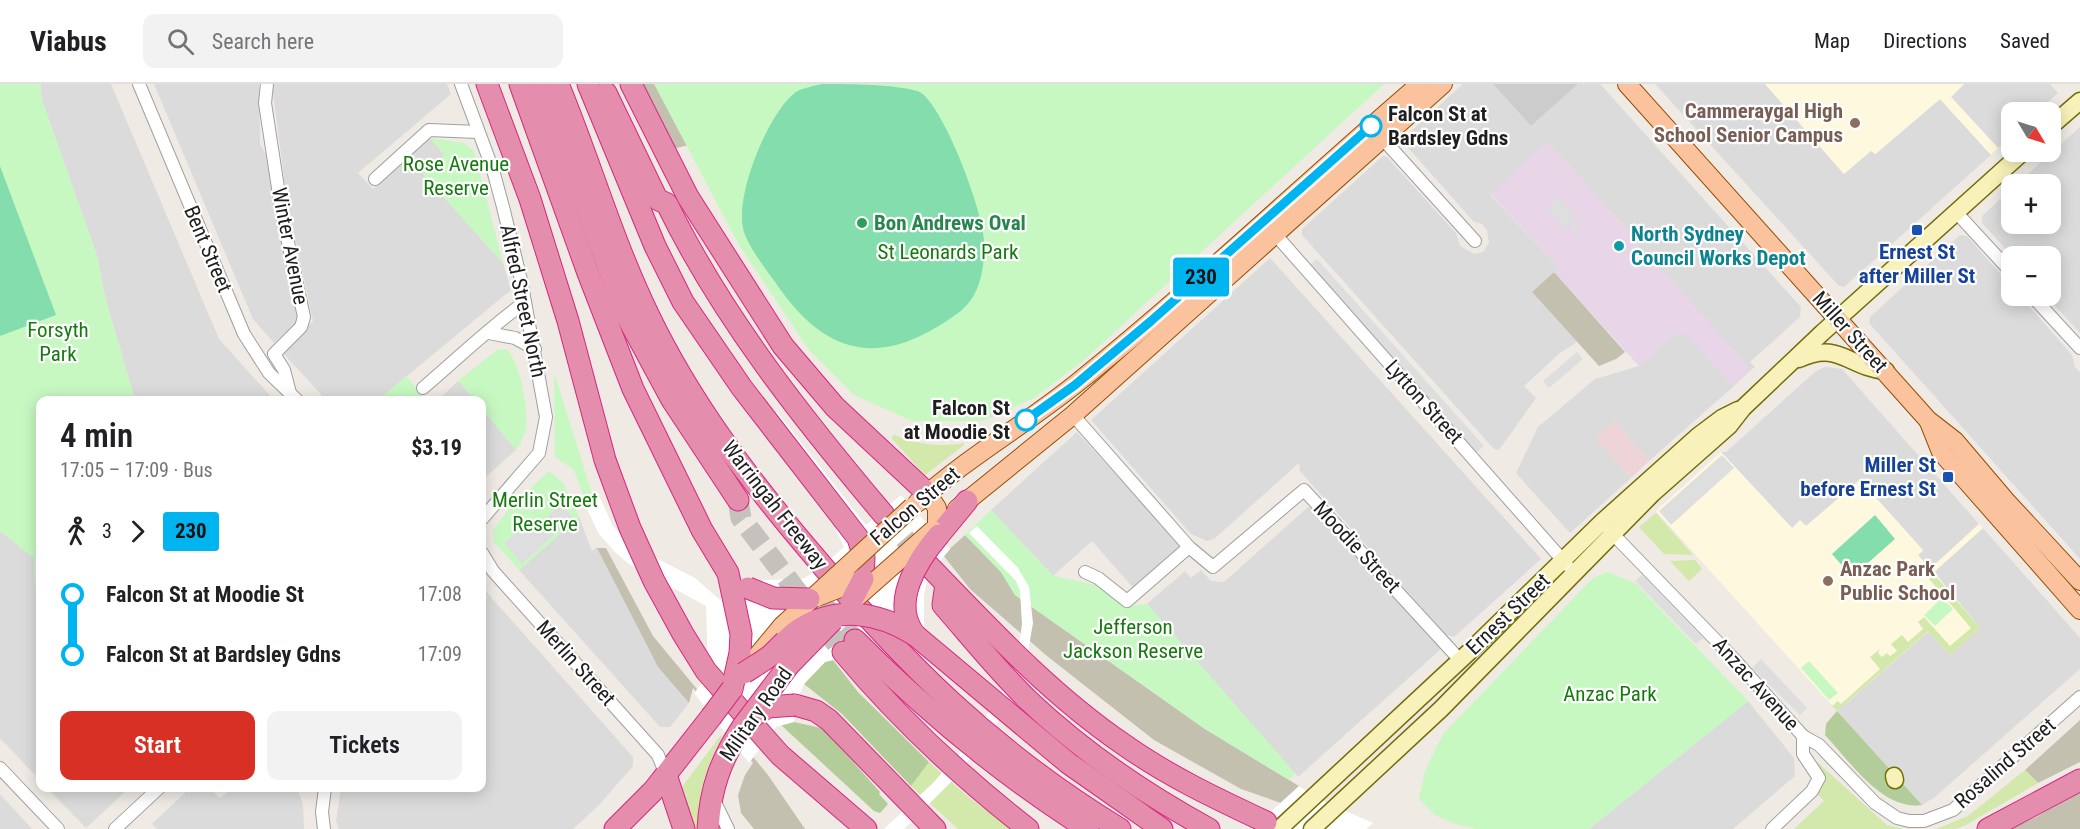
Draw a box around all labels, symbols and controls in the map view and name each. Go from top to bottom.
search box [143,14,563,68]
text: Viabus [30,25,107,58]
icon: search [164,25,197,58]
text: Search here [212,29,314,54]
text: Map [1814,29,1850,53]
text: Directions [1883,29,1967,53]
text: Saved [2000,29,2050,53]
place label: Cammeraygal High School Senior Campus [1654,99,1843,147]
place label: Falcon St at Bardsley Gdns [1388,102,1508,150]
north arrow [2001,102,2061,162]
map controls [2001,102,2061,306]
marker: Falcon St at Bardsley Gdns [1360,115,1382,137]
marker: Cammeraygal High School Senior Campus [1848,116,1862,130]
park label: Rose Avenue Reserve [403,152,509,200]
button: + [2001,174,2061,234]
street label: Winter Avenue [267,185,313,307]
street label: Bent Street [179,202,237,296]
place label: Bon Andrews Oval [874,211,1026,235]
marker: Bon Andrews Oval [855,216,869,230]
street label: Alfred Street North [495,222,551,380]
place label: North Sydney Council Works Depot [1631,222,1806,270]
marker: Ernest St after Miller St [1910,223,1924,237]
marker: North Sydney Council Works Depot [1612,239,1626,253]
park label: St Leonards Park [878,240,1019,264]
place label: Ernest St after Miller St [1859,240,1975,288]
button: − [2001,246,2061,306]
line badge: 230 [1166,258,1236,296]
text: 230 [1185,265,1217,289]
street label: Miller Street [1807,287,1893,377]
park label: Forsyth Park [27,318,89,366]
street label: Lytton Street [1380,355,1468,449]
place label: Falcon St at Moodie St [904,396,1010,444]
marker: Falcon St at Moodie St [1015,409,1037,431]
text: 4 min [60,416,133,455]
text: $3.19 [411,435,462,460]
street label: Warringah Freeway [717,436,833,574]
place label: Miller St before Ernest St [1800,453,1936,501]
text: 17:05 – 17:09 · Bus [60,458,213,482]
street label: Falcon Street [866,462,964,550]
marker: Miller St before Ernest St [1941,470,1955,484]
park label: Merlin Street Reserve [492,488,598,536]
street label: Moodie Street [1309,496,1405,598]
icon: walk [60,515,93,548]
icon: forward [121,515,154,548]
text: 3 [102,519,112,543]
text: 230 [175,519,207,543]
place label: Anzac Park Public School [1840,557,1955,605]
street label: Ernest Street [1461,568,1555,660]
marker: Anzac Park Public School [1821,574,1835,588]
text: Falcon St at Moodie St [106,582,304,607]
text: 17:08 [418,582,462,606]
park label: Jefferson Jackson Reserve [1063,615,1203,663]
street label: Merlin Street [532,616,620,710]
street label: Anzac Avenue [1708,633,1804,735]
text: Falcon St at Bardsley Gdns [106,642,341,667]
text: 17:09 [418,642,462,666]
street label: Military Road [715,663,797,765]
park label: Anzac Park [1563,682,1657,706]
button: Start [60,711,255,780]
button: Tickets [267,711,462,780]
street label: Rosalind Street [1950,713,2060,813]

